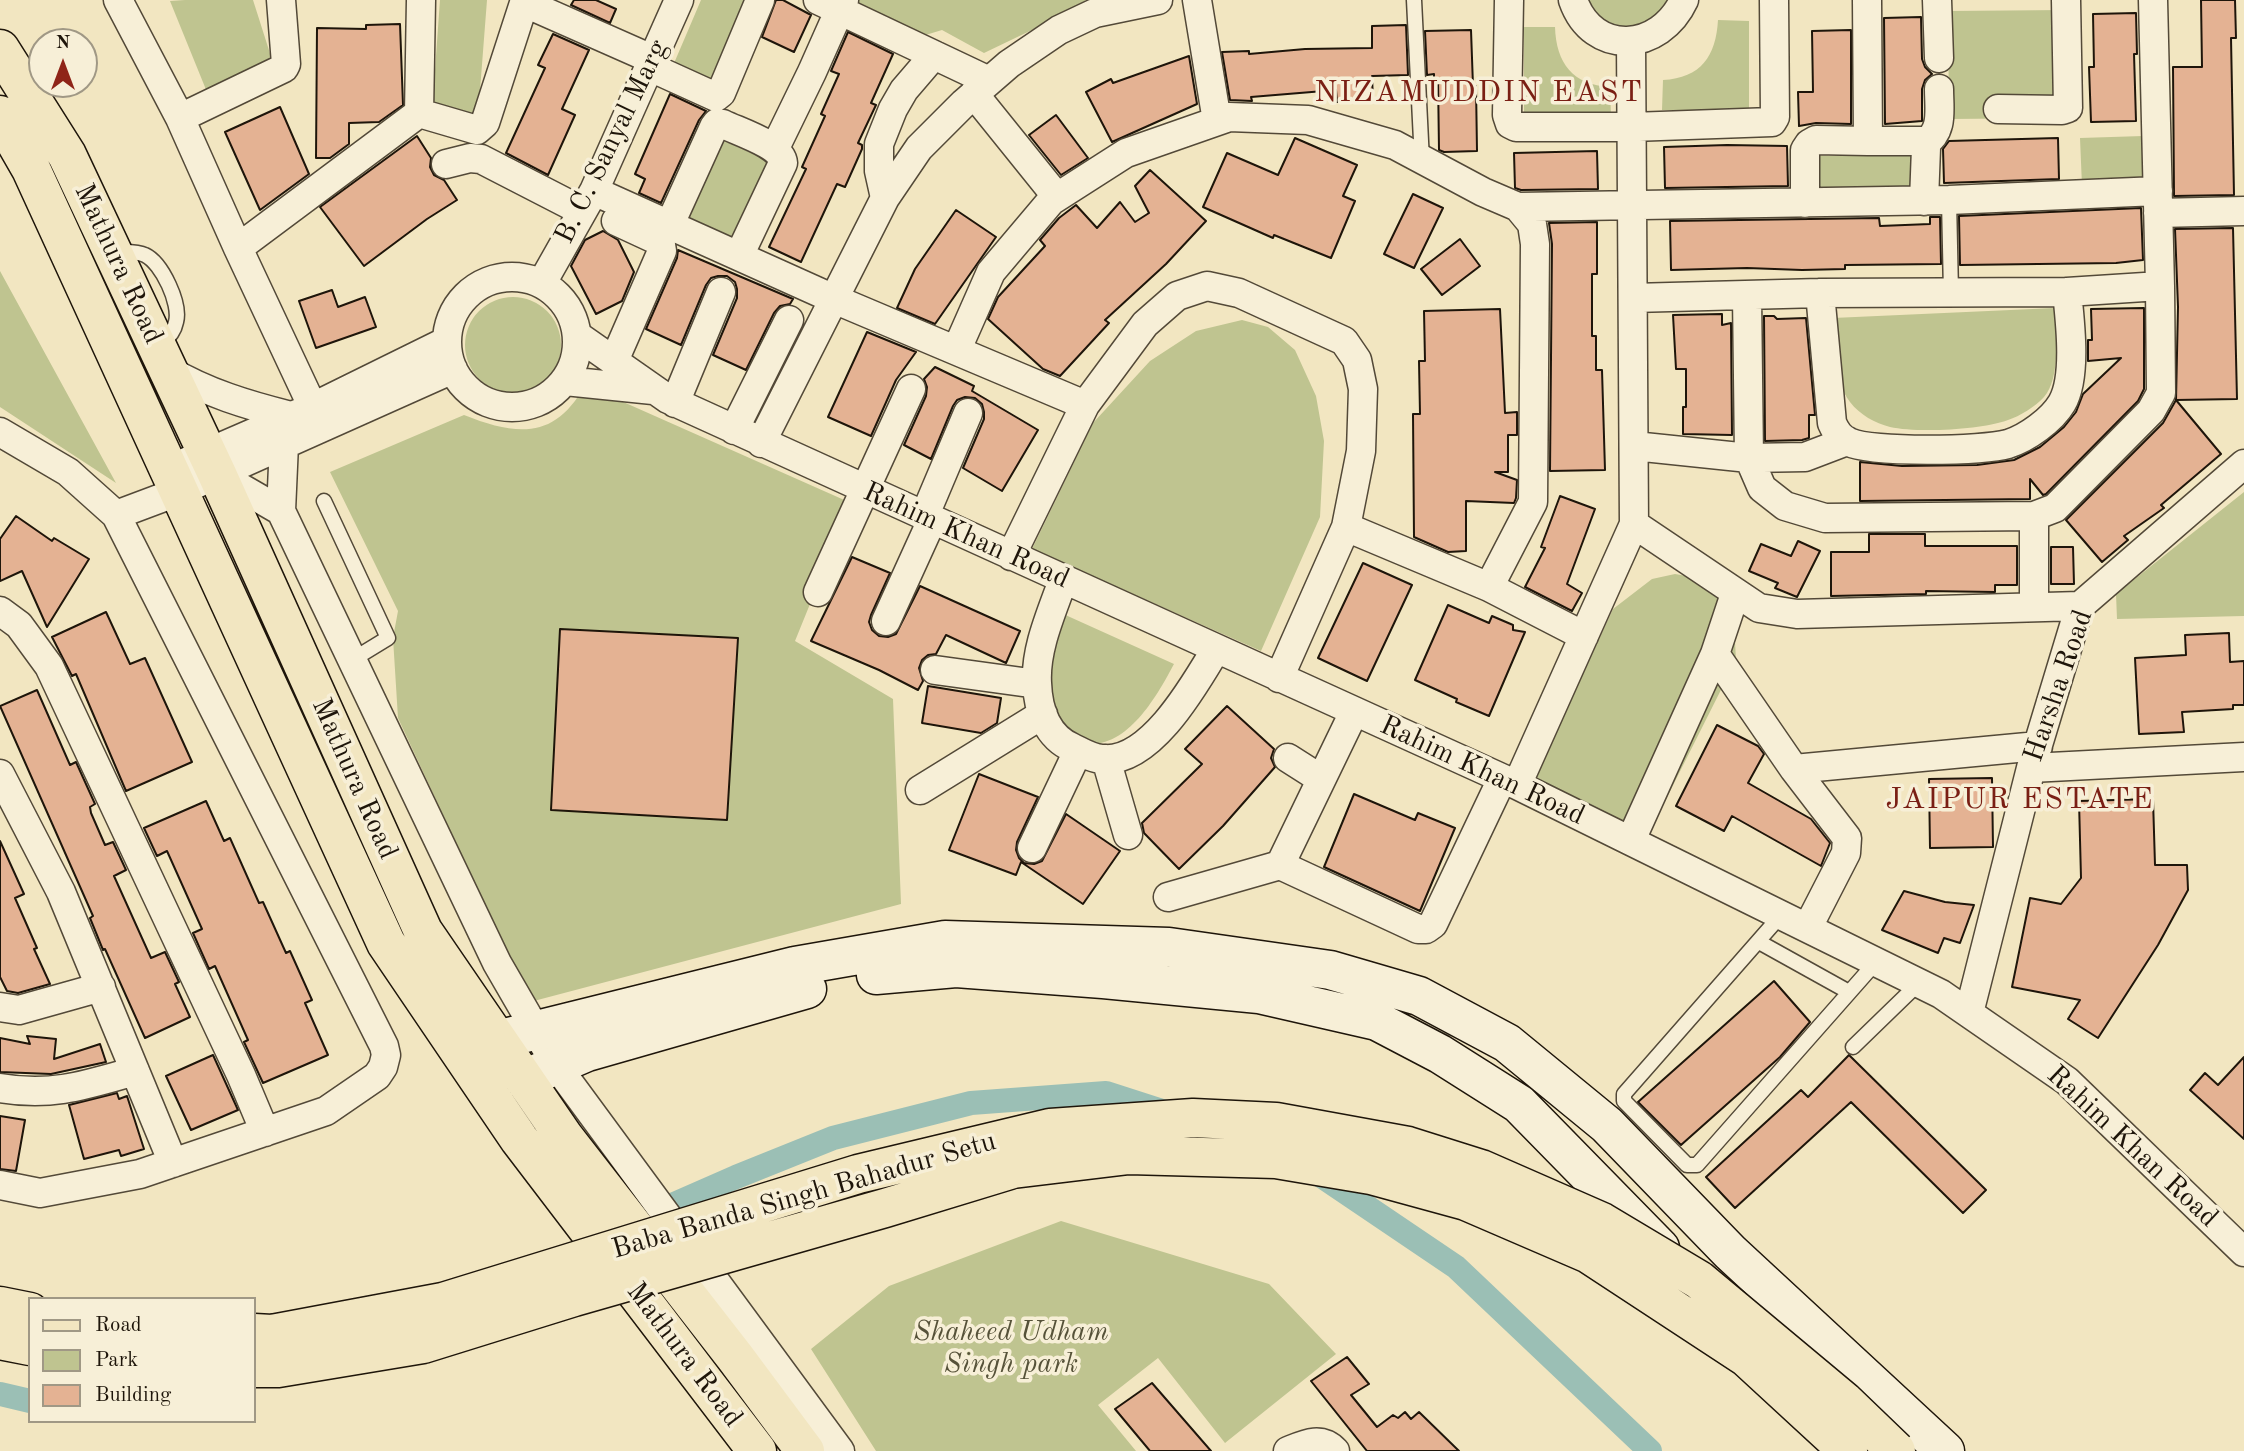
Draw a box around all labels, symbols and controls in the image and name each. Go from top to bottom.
north arrow [28,28,98,98]
text: N [56,34,70,53]
street label: B. C. Sanyal Marg [548,34,676,250]
district label: NIZAMUDDIN EAST [1316,75,1642,111]
street label: Mathura Road [66,179,170,349]
street label: Rahim Khan Road [858,475,1074,597]
street label: Harsha Road [2017,605,2101,767]
street label: Mathura Road [304,693,404,865]
street label: Rahim Khan Road [1374,709,1590,833]
district label: JAIPUR ESTATE [1887,782,2153,818]
street label: Rahim Khan Road [2039,1059,2225,1235]
street label: Baba Banda Singh Bahadur Setu [608,1125,1000,1267]
street label: Mathura Road [619,1276,749,1434]
legend [28,1297,256,1423]
text: Road [95,1315,142,1336]
park label: Shaheed Udham Singh park [913,1316,1109,1382]
text: Park [95,1350,138,1371]
text: Building [95,1385,171,1406]

